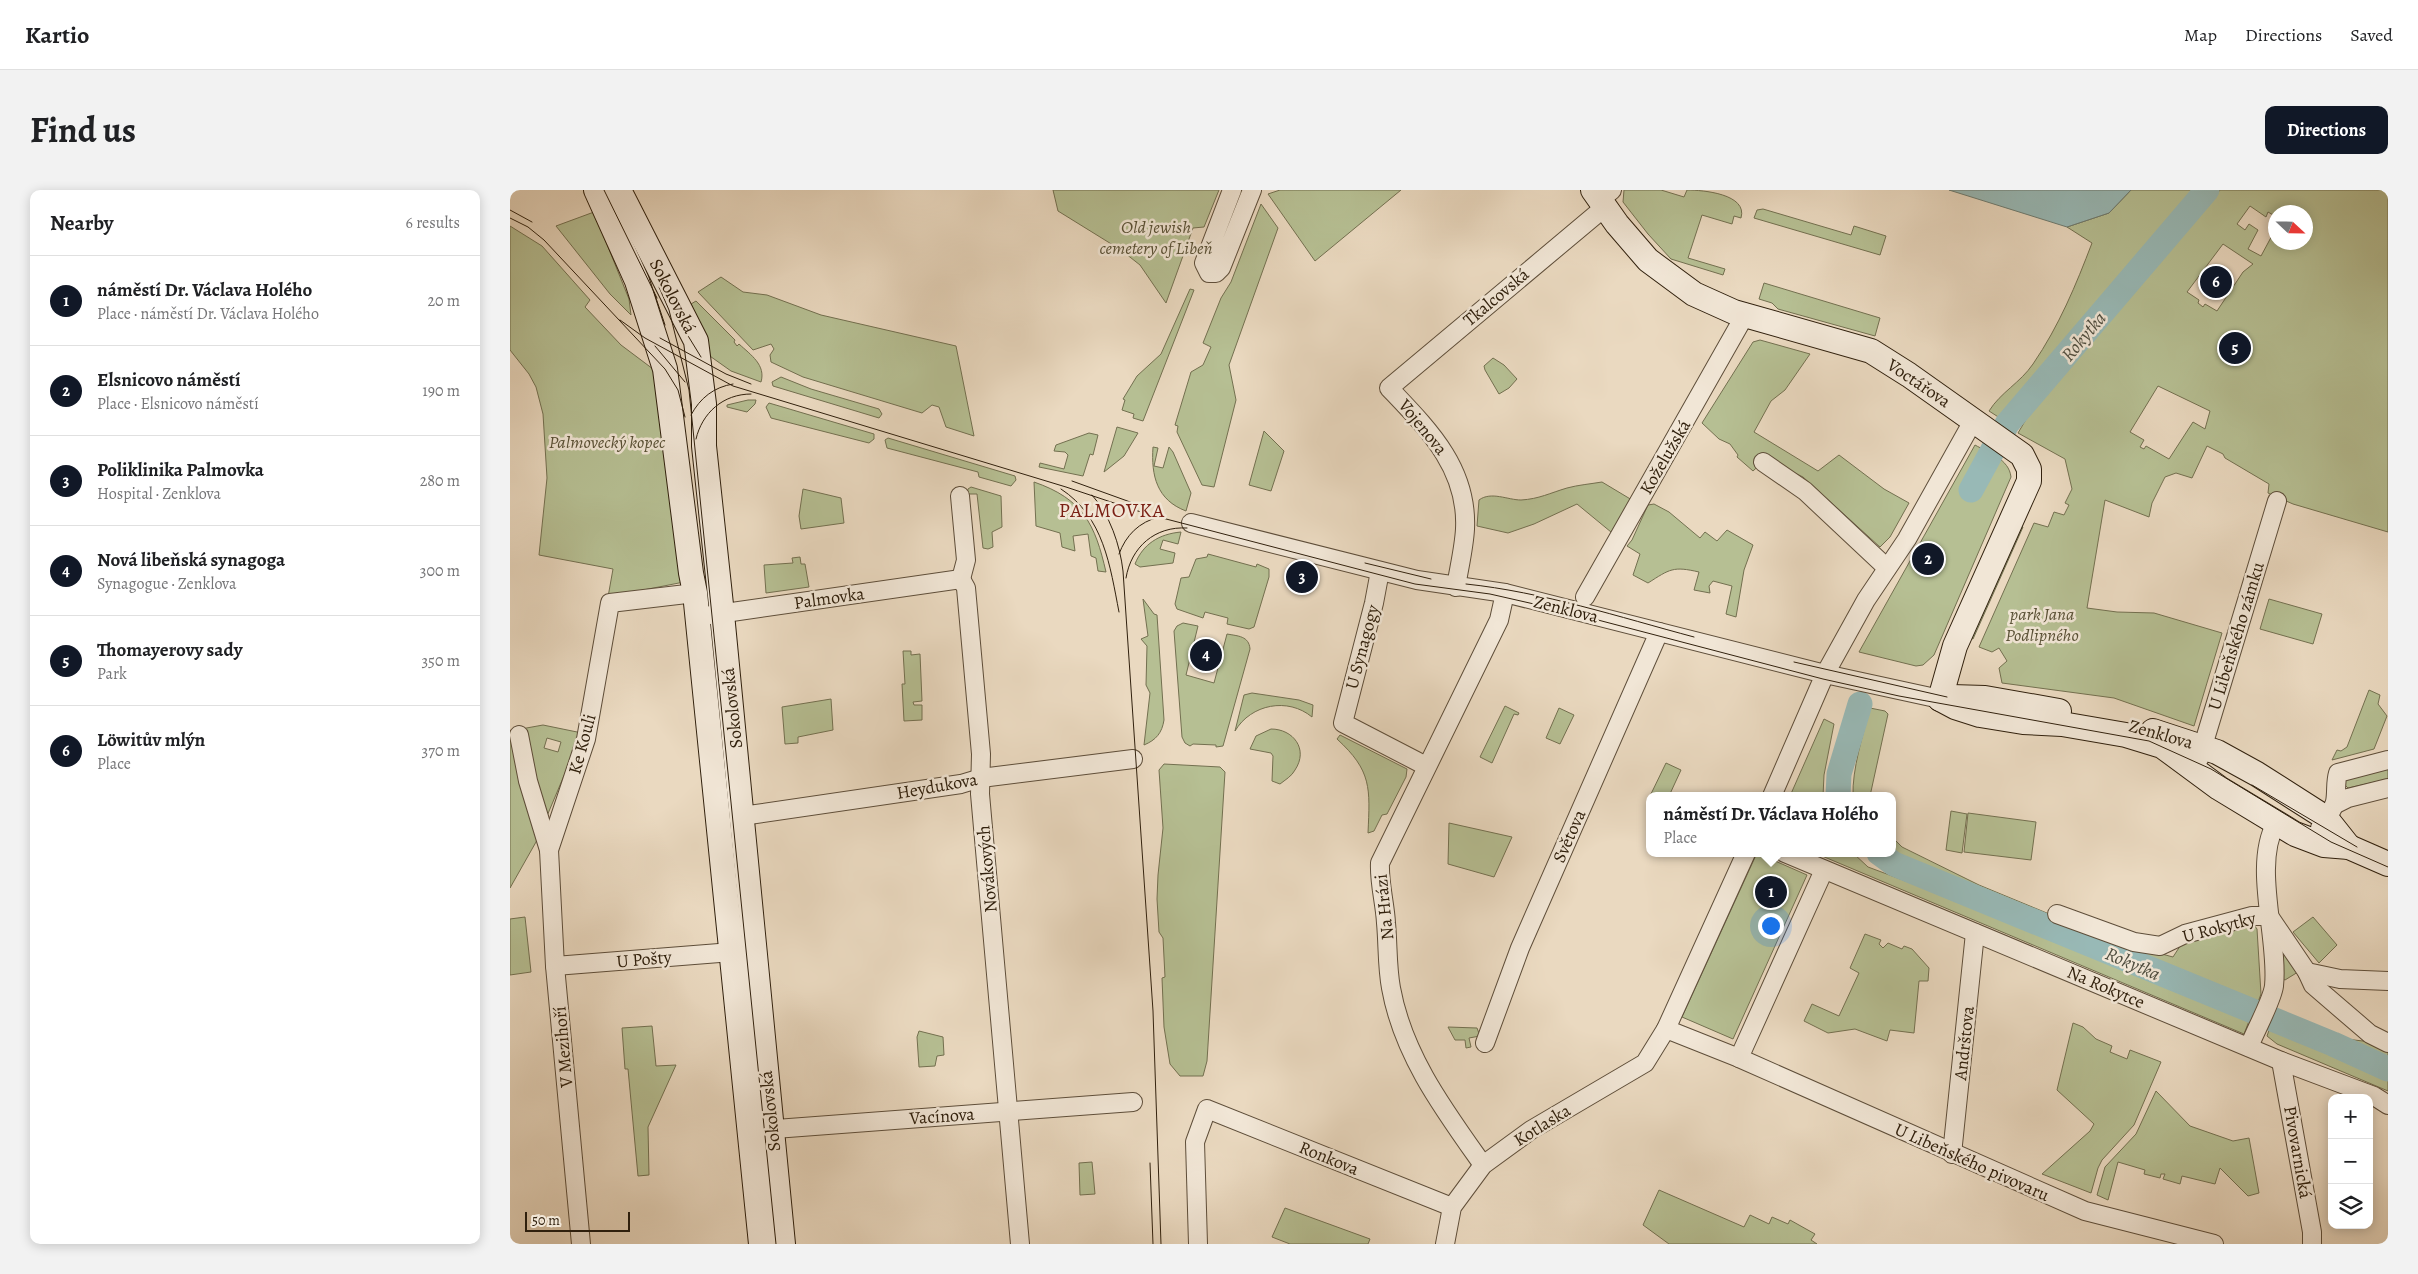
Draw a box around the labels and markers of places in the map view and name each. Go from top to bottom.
pin: 6 [2200,263,2232,301]
pin: 5 [2219,329,2251,367]
pin: 2 [1912,540,1944,578]
pin: 3 [1286,558,1318,596]
pin: 4 [1190,636,1222,674]
pin: 1 [1755,873,1787,911]

